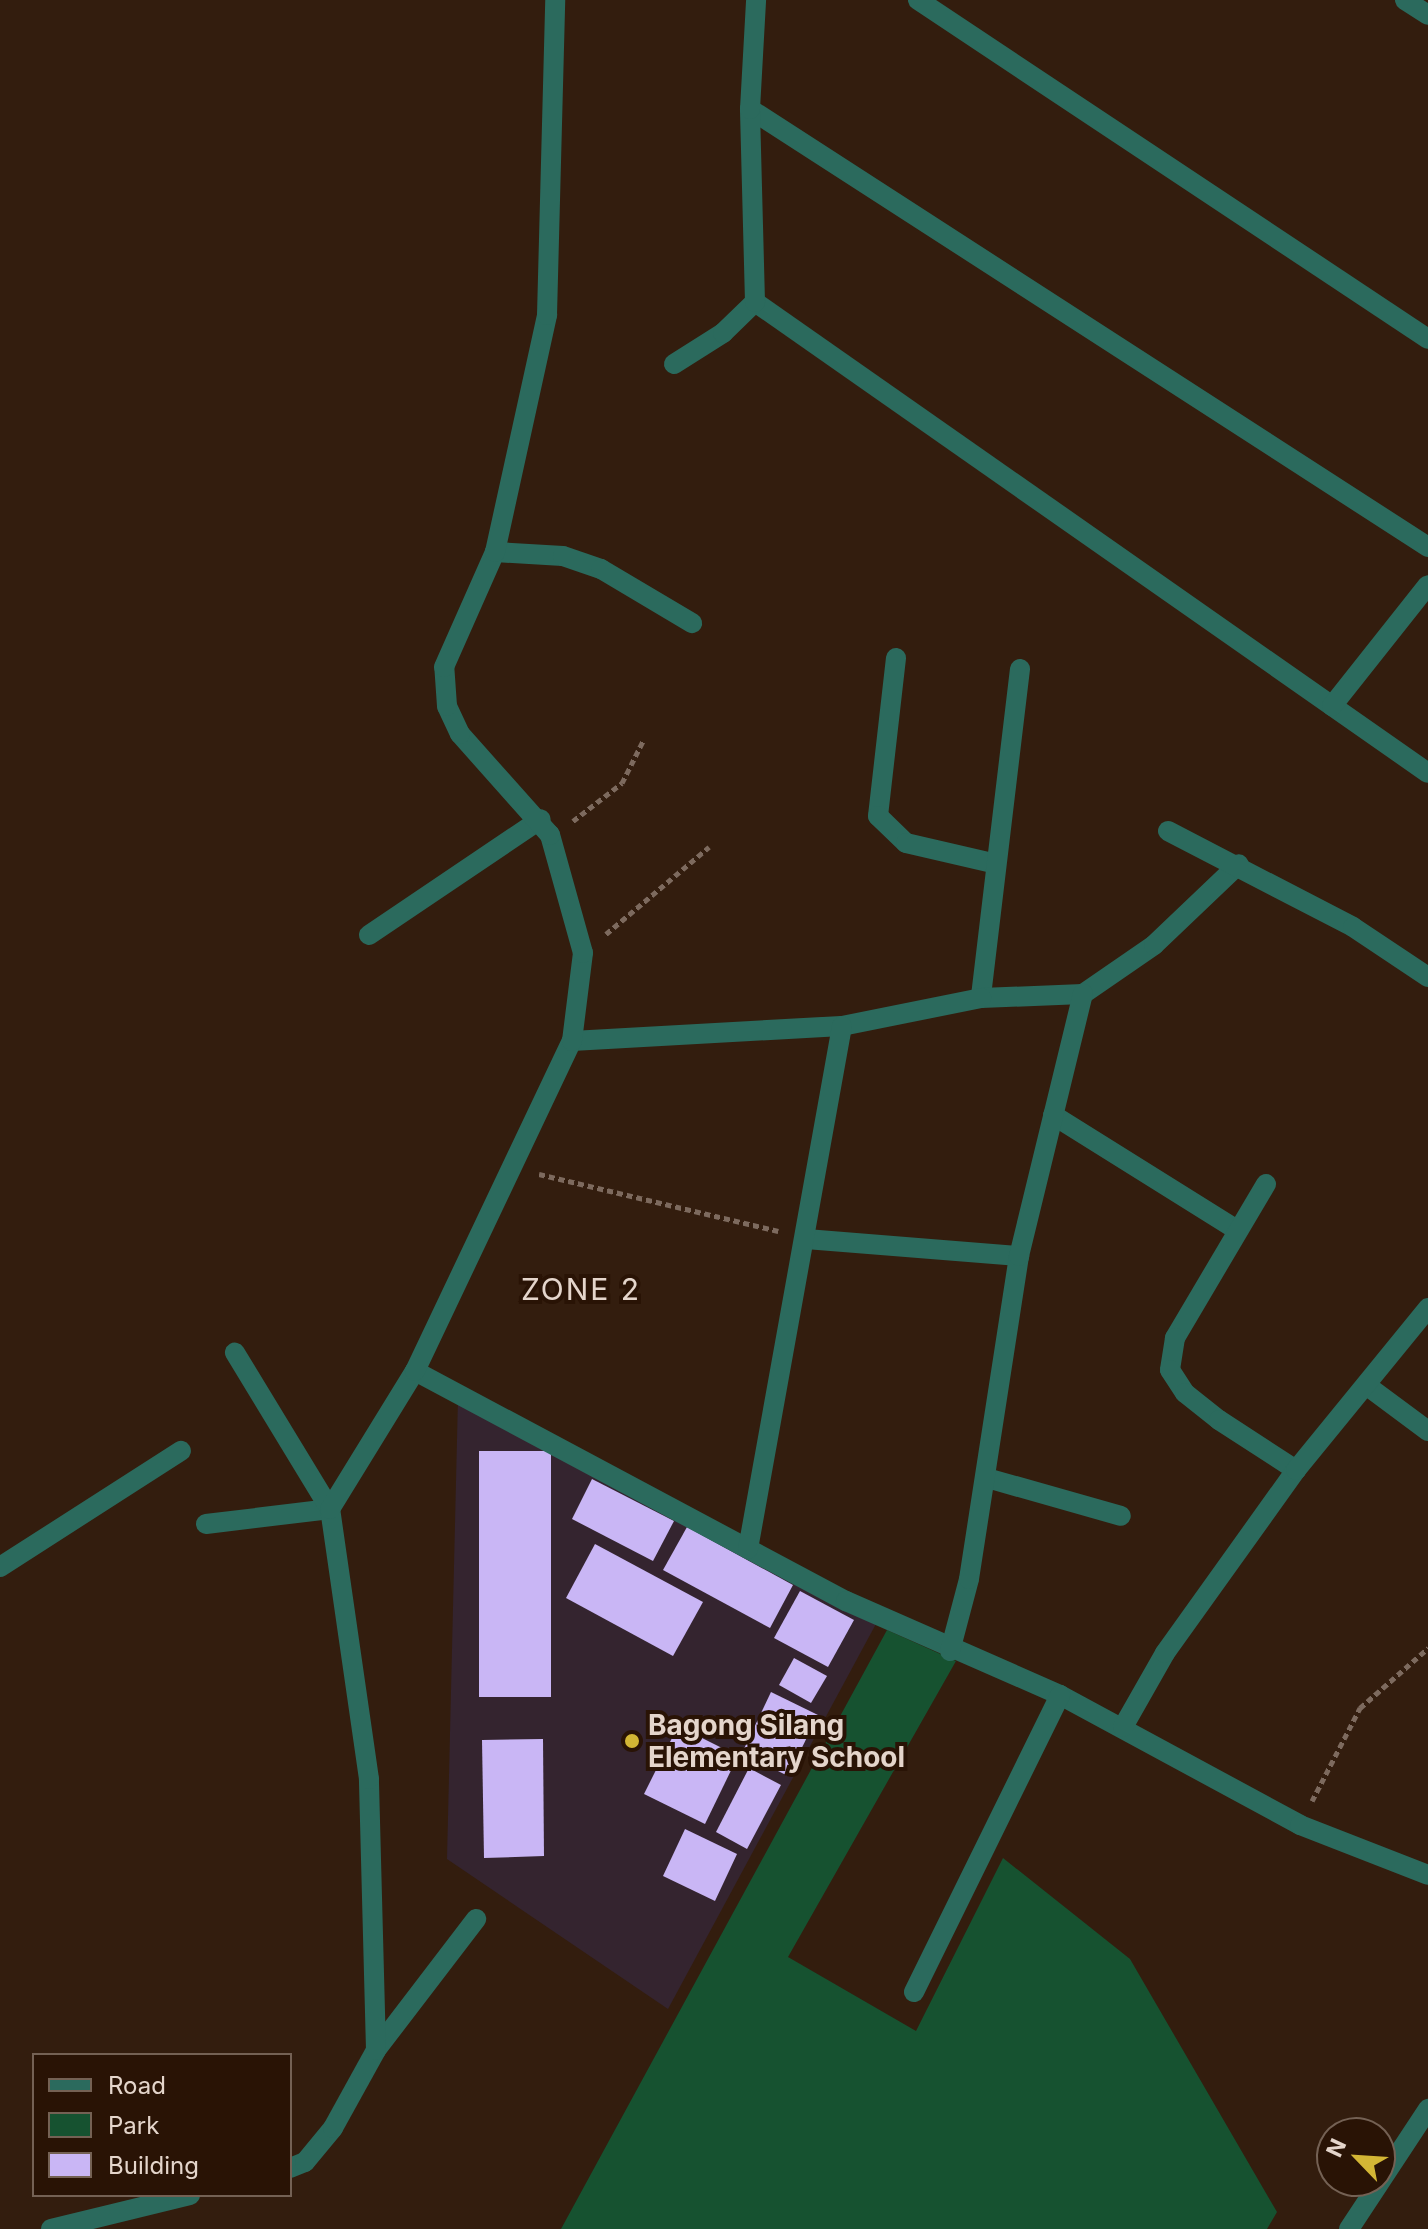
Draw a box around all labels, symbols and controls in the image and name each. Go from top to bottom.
district label: ZONE 2 [521,1271,641,1307]
place label: Bagong Silang Elementary School [648,1708,905,1774]
marker: Bagong Silang Elementary School [623,1732,641,1750]
legend [32,2053,292,2197]
text: Road [108,2071,166,2100]
text: Park [108,2111,159,2140]
north arrow [1316,2117,1396,2197]
text: N [1321,2135,1351,2161]
text: Building [108,2151,199,2180]

